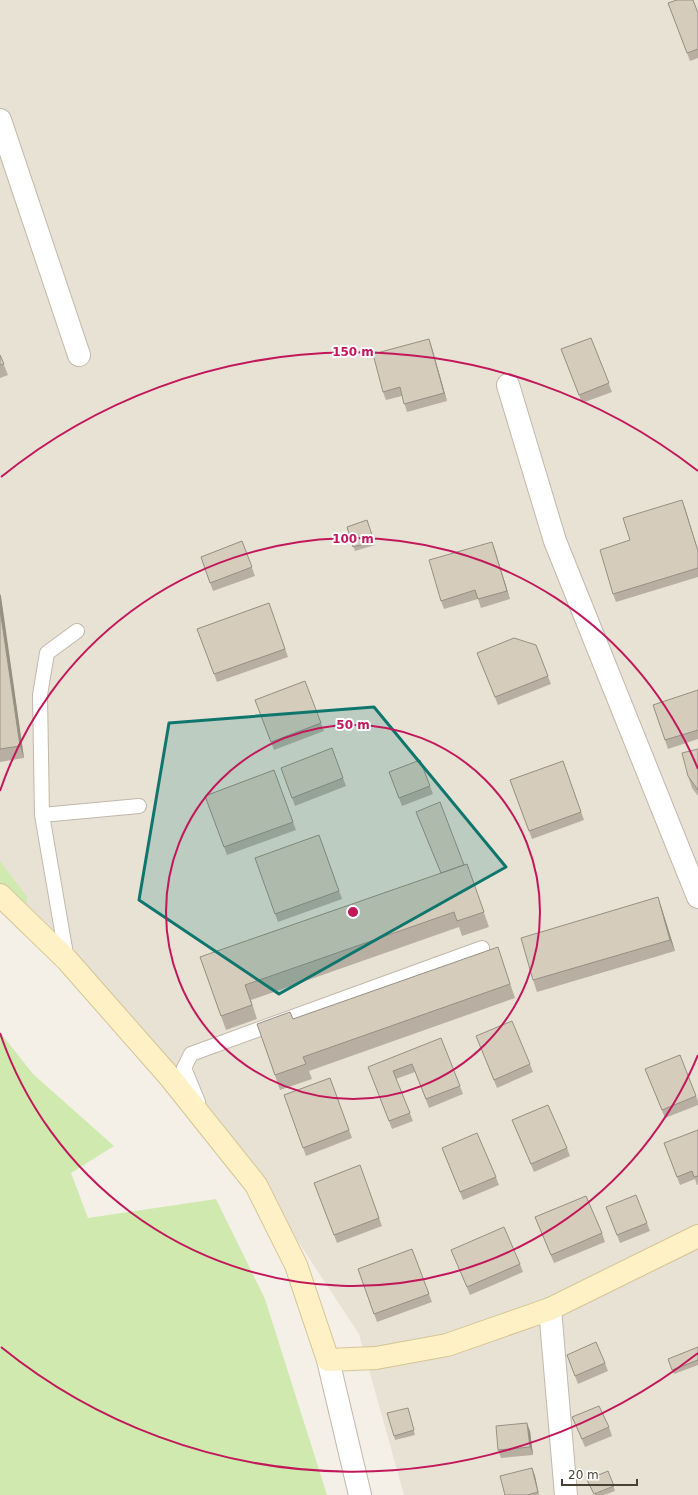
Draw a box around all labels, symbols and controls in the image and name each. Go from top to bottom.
text: 150 m [332,345,374,359]
text: 100 m [332,532,374,546]
text: 50 m [336,718,370,732]
centre of rings [346,905,360,919]
scale bar [562,1461,637,1487]
text: 20 m [568,1468,599,1482]

